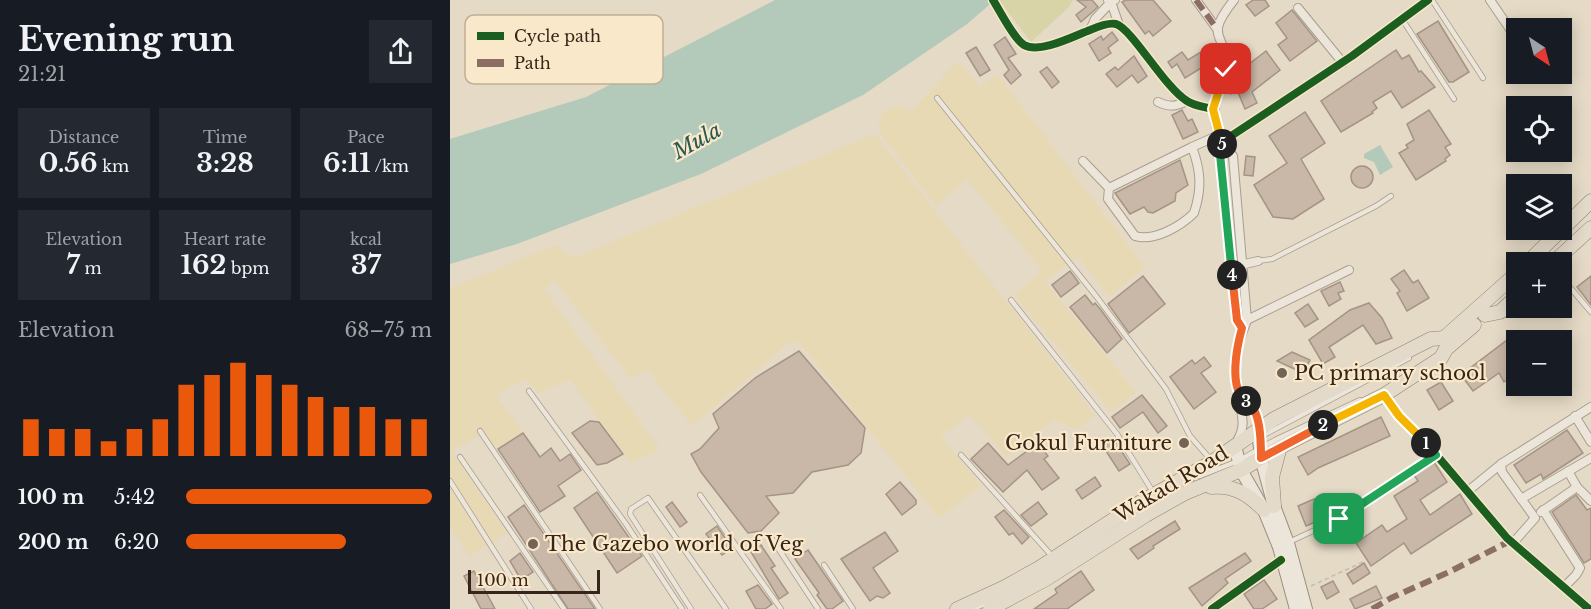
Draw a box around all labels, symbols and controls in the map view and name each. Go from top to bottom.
legend [465,15,663,84]
north arrow [1506,18,1572,84]
map controls [1506,18,1572,396]
text: Evening run [18,19,234,60]
button: share [369,20,432,83]
text: Cycle path [514,26,601,46]
pin [1200,43,1251,94]
icon: check [1209,52,1242,85]
text: Path [514,53,551,73]
text: 21:21 [18,62,66,86]
button: locate [1506,96,1572,162]
water label: Mula [667,117,726,165]
text: Distance [49,127,119,147]
text: Time [203,127,247,147]
text: Pace [347,127,385,147]
pin: 5 [1207,129,1237,159]
text: 5 [1217,134,1227,154]
text: 0.56 [39,147,98,179]
text: 3:28 [196,147,254,179]
text: 6:11 [323,147,371,179]
text: km [98,156,129,176]
text: /km [371,156,409,176]
button: layers [1506,174,1572,240]
text: Elevation [45,229,123,249]
text: Heart rate [184,229,266,249]
text: kcal [350,229,382,249]
text: 7 [66,249,80,281]
text: 162 [181,249,226,281]
text: 37 [351,249,381,281]
button: + [1506,252,1572,318]
text: m [80,258,102,278]
text: bpm [226,258,269,278]
pin: 4 [1217,260,1247,290]
text: 4 [1227,265,1237,285]
text: Elevation [18,318,115,342]
text: 68–75 m [344,318,432,342]
button: − [1506,330,1572,396]
place label: PC primary school [1294,361,1486,385]
marker: PC primary school [1275,366,1289,380]
pin: 3 [1231,386,1261,416]
text: 3 [1241,391,1251,411]
pin: 2 [1308,410,1338,440]
text: 2 [1318,415,1328,435]
pin: 1 [1411,428,1441,458]
place label: Gokul Furniture [1005,431,1172,455]
text: 1 [1423,433,1429,453]
marker: Gokul Furniture [1177,436,1191,450]
street label: Wakad Road [1109,441,1232,528]
text: 100 m [18,485,84,509]
text: 5:42 [114,485,155,509]
pin [1313,493,1364,544]
icon: arrive [1322,502,1355,535]
text: 200 m [18,530,89,554]
text: 6:20 [114,530,159,554]
place label: The Gazebo world of Veg [545,532,804,556]
marker: The Gazebo world of Veg [526,537,540,551]
scale bar [468,567,600,594]
text: 100 m [477,570,529,590]

